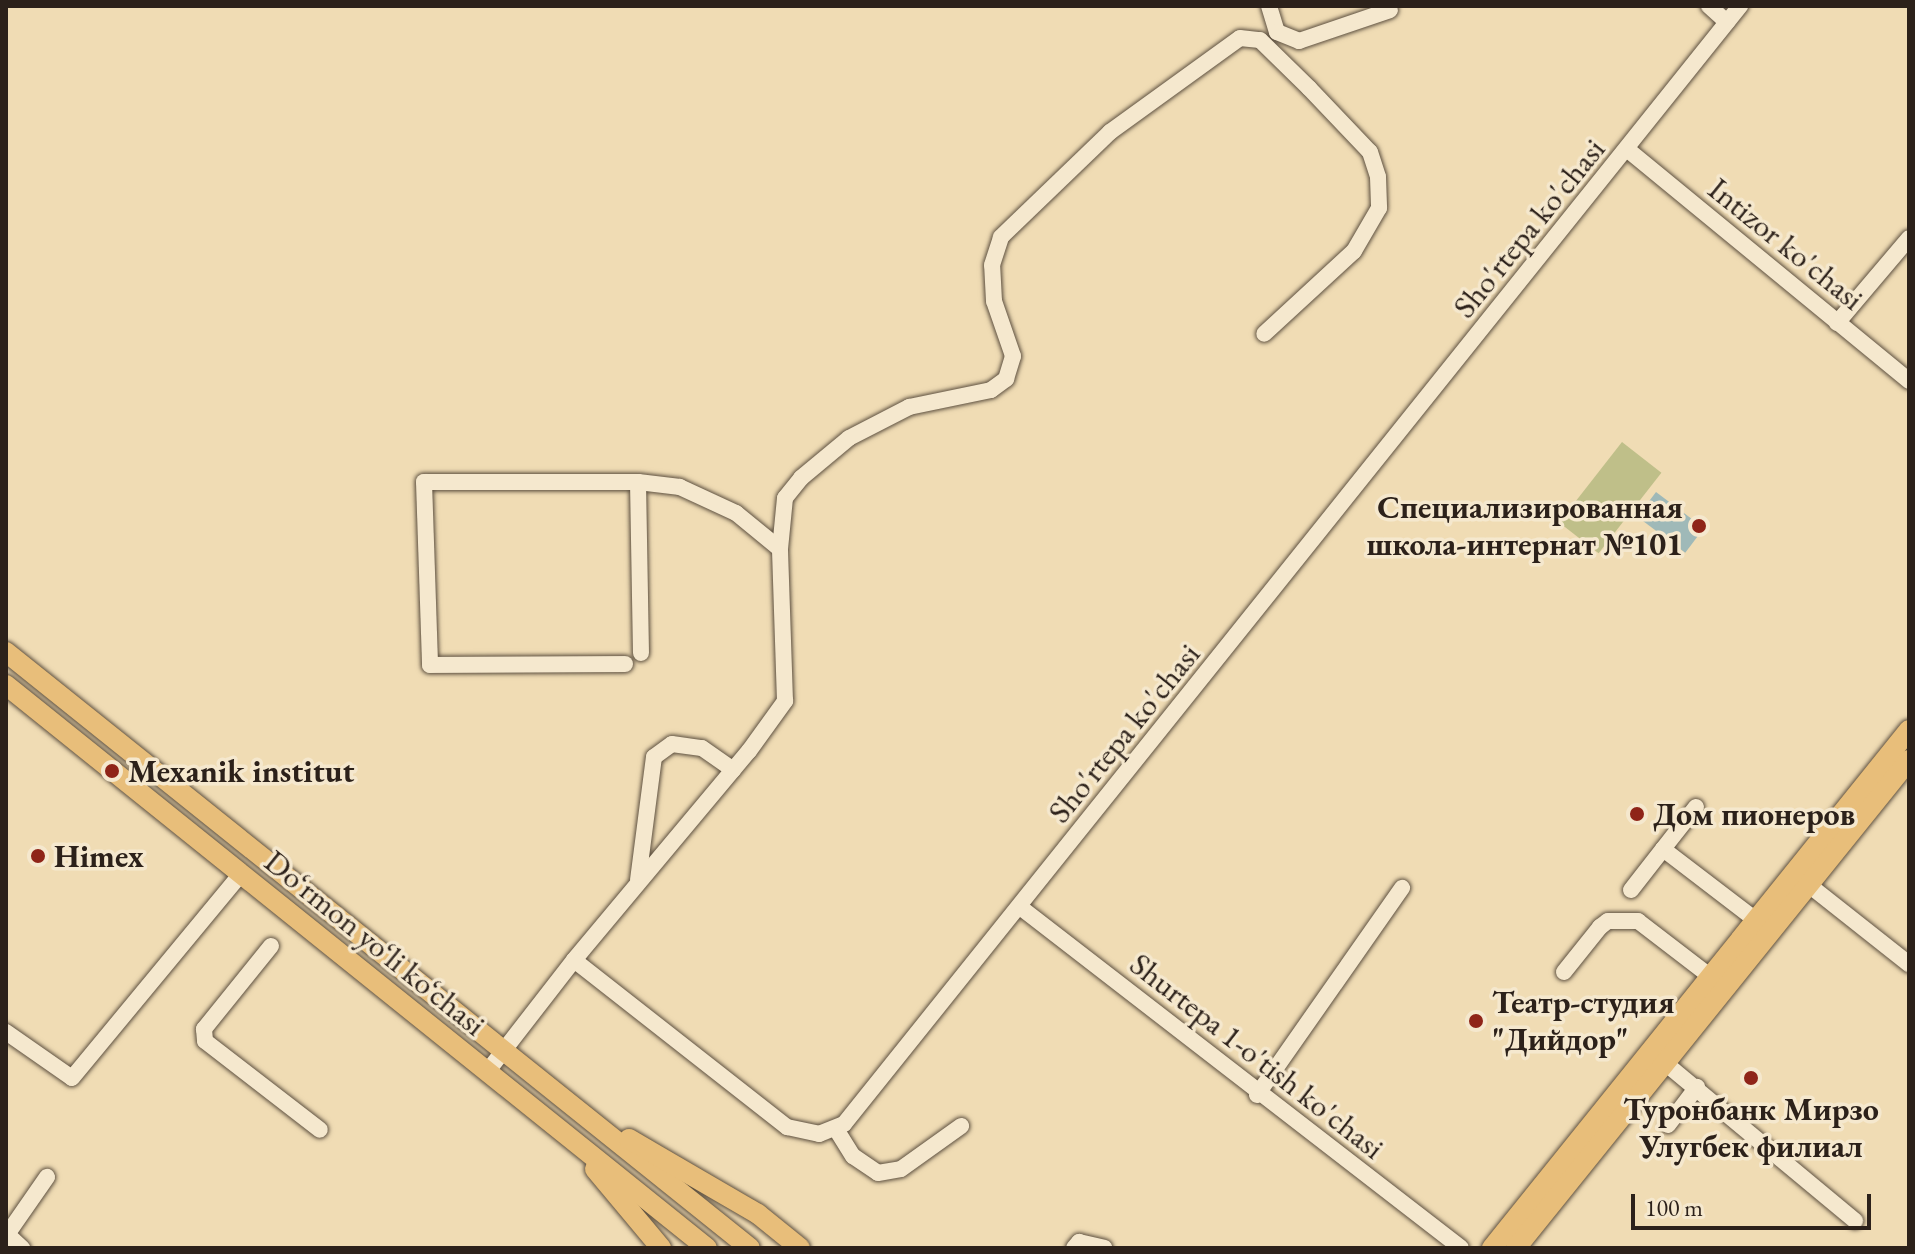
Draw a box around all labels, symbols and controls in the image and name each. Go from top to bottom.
street label: Sho'rtepa ko'chasi [1445,131,1613,325]
street label: Intizor ko'chasi [1701,170,1871,318]
place label: Специализированная школа-интернат №101 [1366,489,1683,564]
marker: Специализированная школа-интернат №101 [1690,517,1708,535]
street label: Sho'rtepa ko'chasi [1040,636,1208,830]
place label: Mexanik institut [128,752,354,790]
marker: Mexanik institut [103,762,121,780]
place label: Дом пионеров [1653,795,1855,833]
marker: Дом пионеров [1628,805,1646,823]
place label: Himex [54,837,144,875]
street label: Do‘rmon yo‘li ko‘chasi [257,842,493,1044]
marker: Himex [29,847,47,865]
street label: Shurtepa 1-o'tish ko'chasi [1122,945,1392,1167]
place label: Театр-студия "Дийдор" [1492,984,1675,1059]
marker: Театр-студия "Дийдор" [1467,1012,1485,1030]
marker: Туронбанк Мирзо Улугбек филиал [1742,1069,1760,1087]
place label: Туронбанк Мирзо Улугбек филиал [1623,1091,1879,1166]
scale bar [1635,1178,1875,1228]
text: 100 m [1645,1192,1703,1223]

